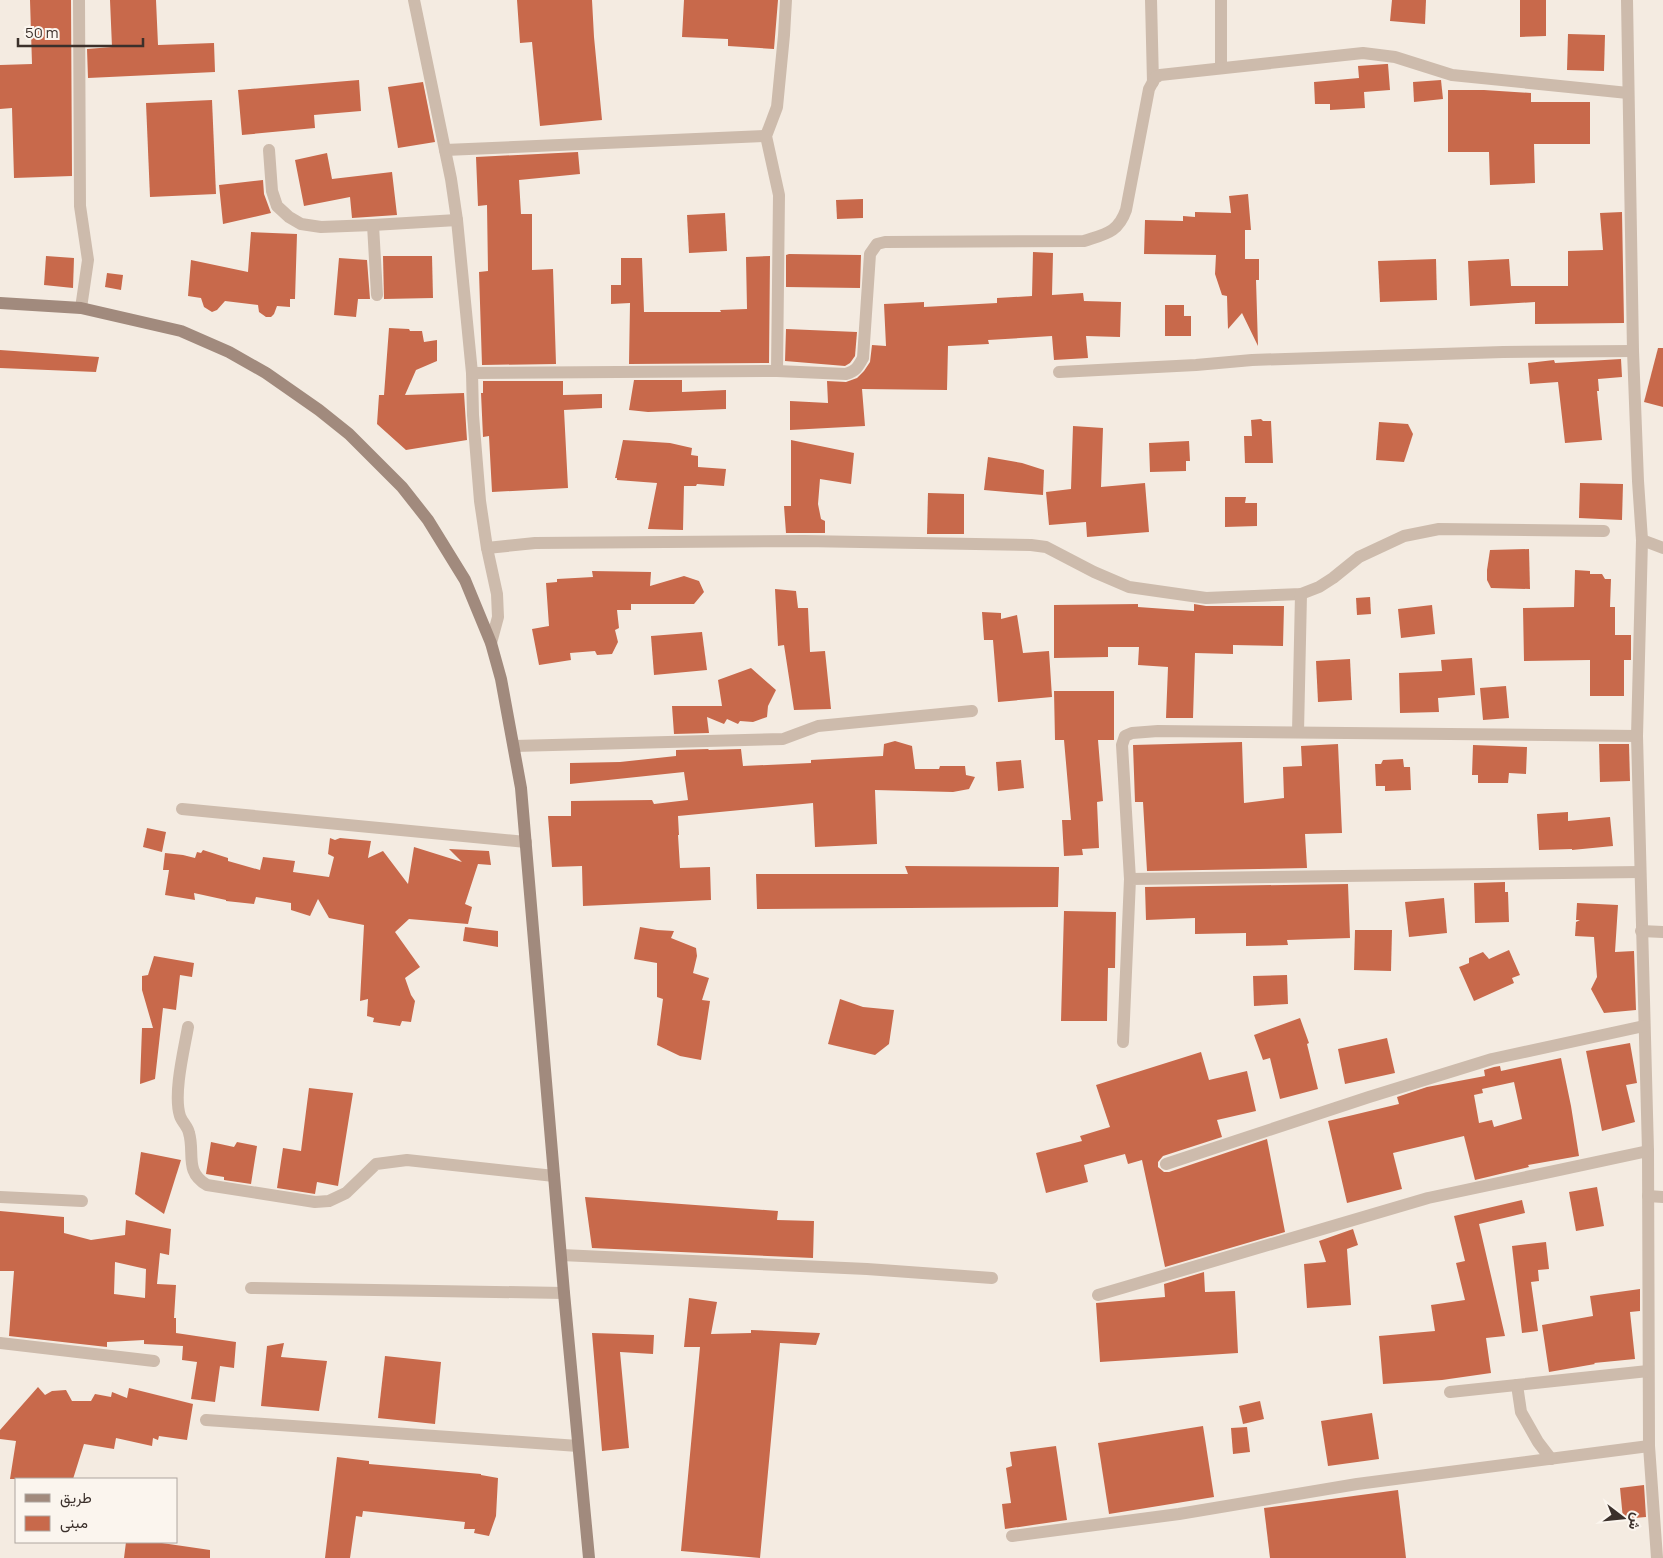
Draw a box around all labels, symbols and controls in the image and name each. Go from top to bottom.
scale bar [18,15,142,47]
text: 50 m [25,22,59,43]
legend [15,1478,178,1543]
text: طريق [60,1487,92,1508]
north arrow [1598,1493,1648,1543]
text: ش [1624,1511,1647,1533]
text: مبنى [60,1512,88,1533]

